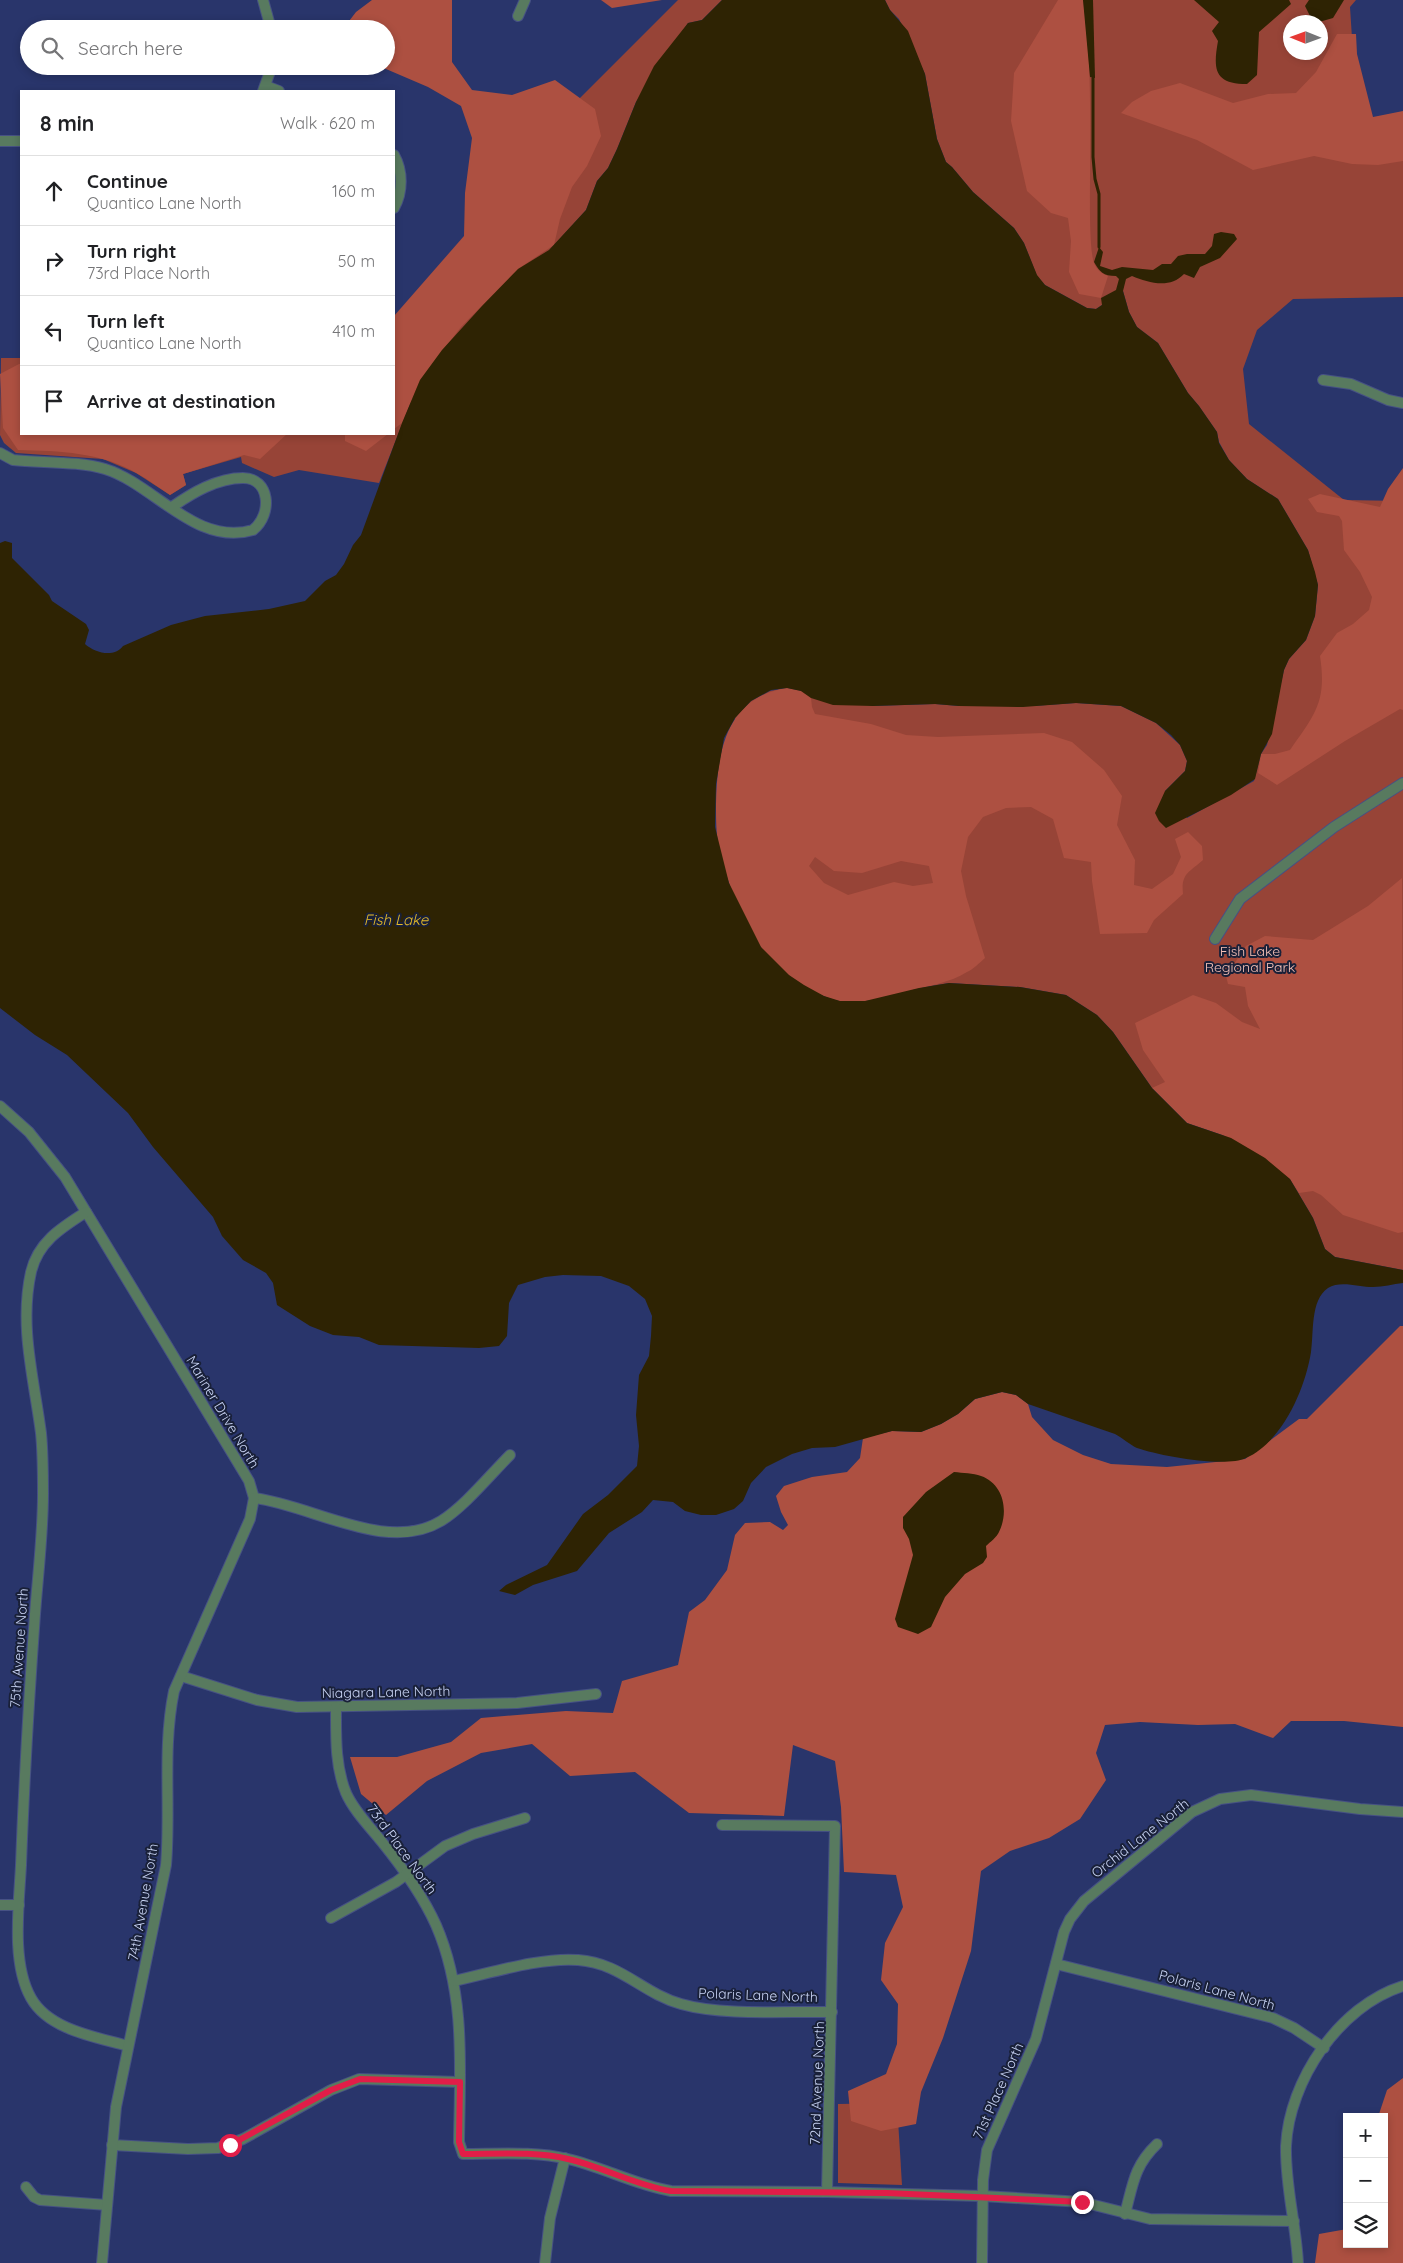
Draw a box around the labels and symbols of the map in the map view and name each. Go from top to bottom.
north arrow [1283,15,1328,60]
water label: Fish Lake [364,910,429,929]
park label: Fish Lake Regional Park [1205,942,1295,976]
street label: Mariner Drive North [182,1353,264,1471]
street label: 75th Avenue North [6,1588,32,1708]
street label: Niagara Lane North [321,1682,451,1702]
street label: Orchid Lane North [1088,1794,1192,1882]
street label: 73rd Place North [363,1800,441,1898]
street label: 74th Avenue North [124,1842,162,1962]
street label: Polaris Lane North [1157,1966,1277,2014]
street label: Polaris Lane North [698,1984,818,2006]
street label: 72nd Avenue North [806,2021,828,2145]
street label: 71st Place North [969,2040,1027,2142]
route start [219,2134,242,2157]
route end [1071,2191,1094,2214]

